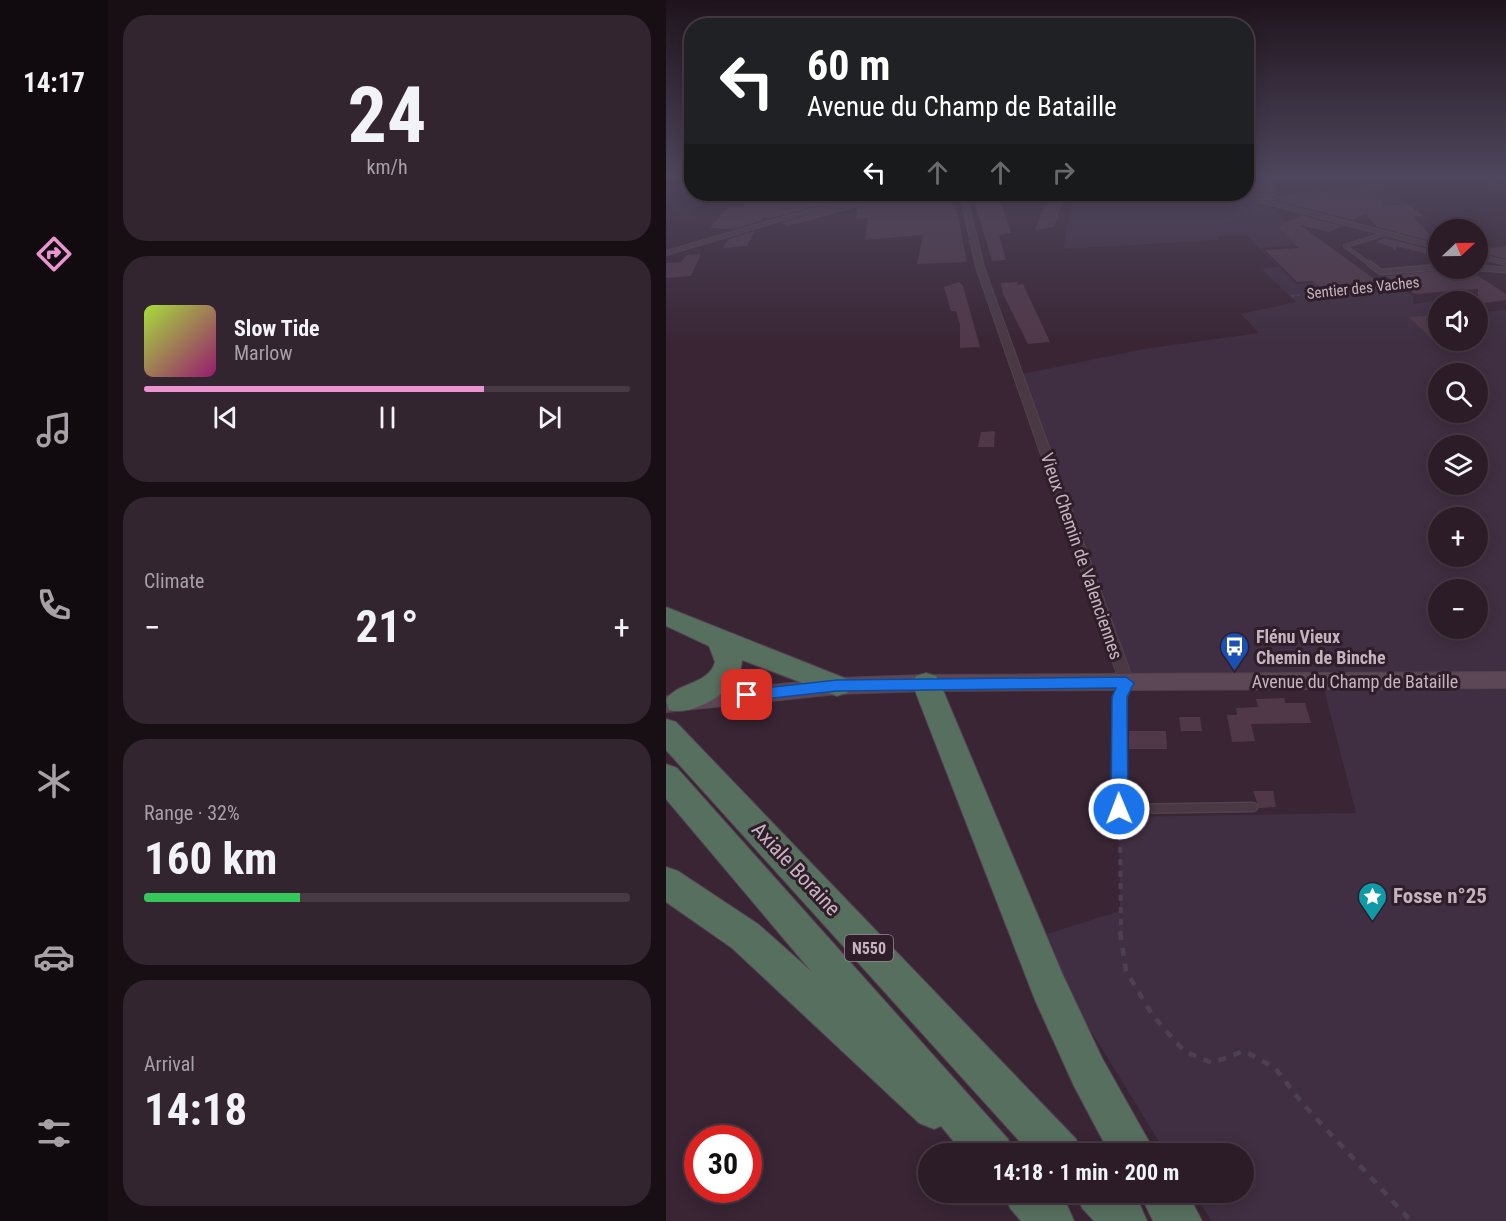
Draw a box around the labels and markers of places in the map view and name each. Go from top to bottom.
place label: Flénu Vieux Chemin de Binche [1256,626,1386,668]
bus stop icon: Flénu Vieux Chemin de Binche [1219,630,1251,672]
pin [721,669,772,720]
place icon: Fosse n°25 [1356,880,1388,922]
place label: Fosse n°25 [1393,884,1487,908]

